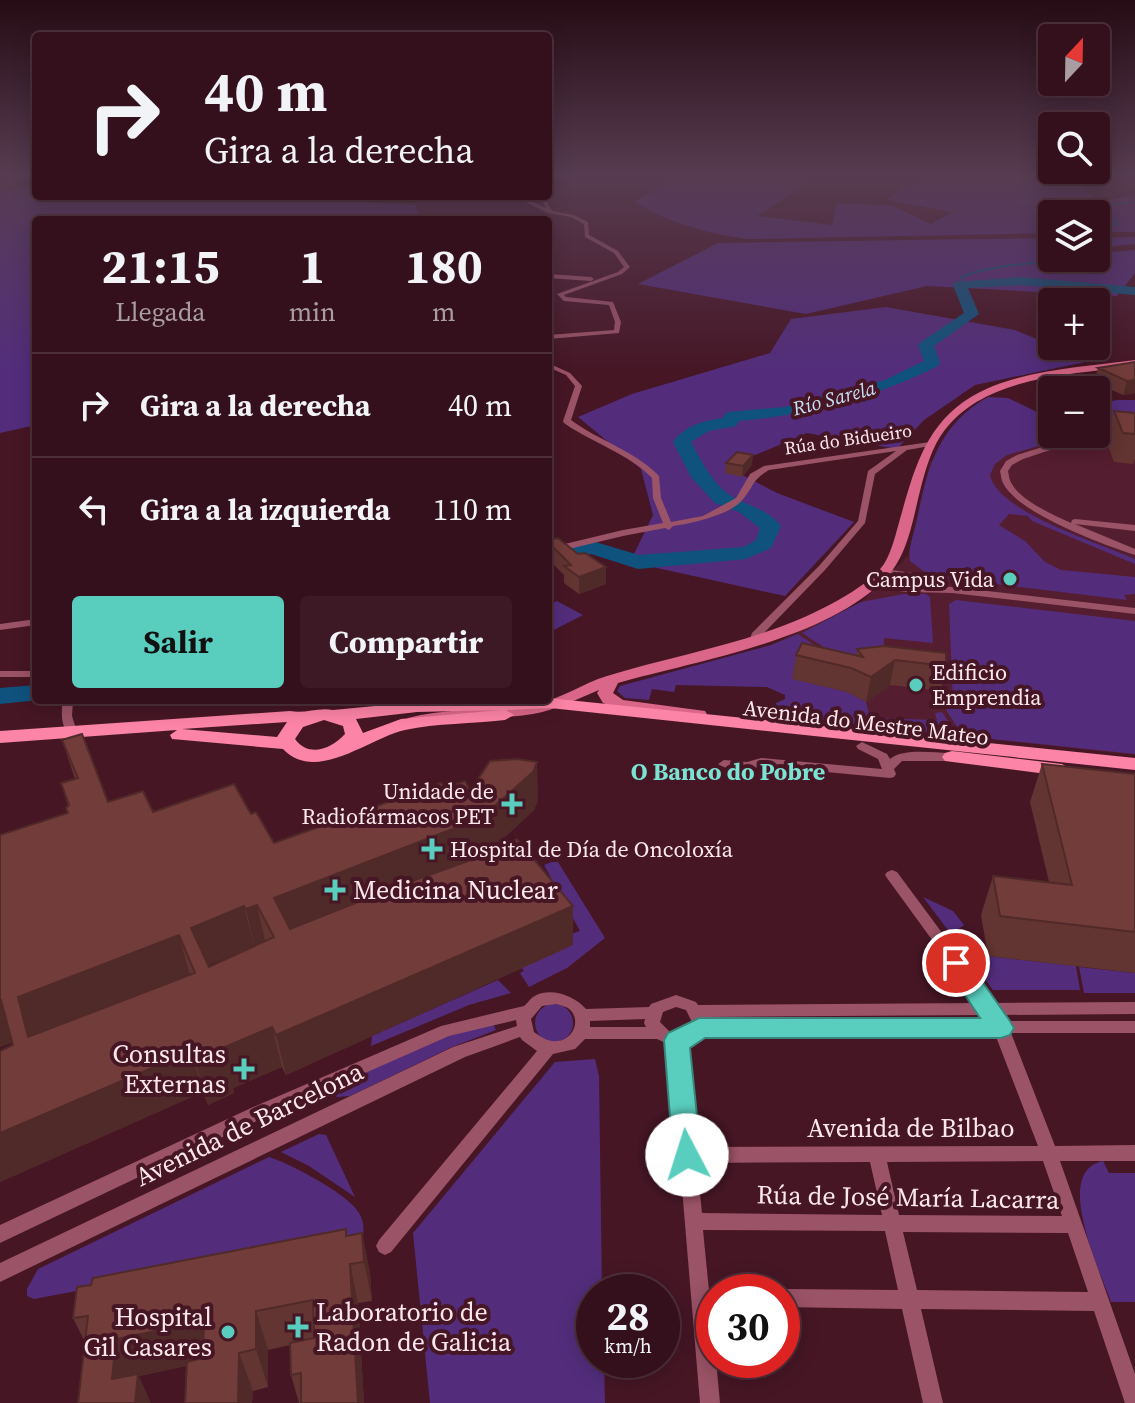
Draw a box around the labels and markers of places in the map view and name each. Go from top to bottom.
place label: Campus Vida [866,564,995,594]
marker: Campus Vida [1001,570,1019,588]
place label: Edificio Emprendia [932,657,1042,712]
marker: Edificio Emprendia [907,676,925,694]
place label: Unidade de Radiofármacos PET [301,776,494,831]
marker: Unidade de Radiofármacos PET [501,793,523,815]
place label: Hospital de Día de Oncoloxía [450,834,734,864]
marker: Hospital de Día de Oncoloxía [421,838,443,860]
place label: Medicina Nuclear [353,872,558,908]
marker: Medicina Nuclear [324,879,346,901]
pin [922,929,990,997]
place label: Consultas Externas [112,1036,226,1102]
marker: Consultas Externas [233,1058,255,1080]
place label: Laboratorio de Radon de Galicia [316,1294,512,1360]
place label: Hospital Gil Casares [83,1299,212,1365]
marker: Laboratorio de Radon de Galicia [287,1316,309,1338]
marker: Hospital Gil Casares [219,1323,237,1341]

